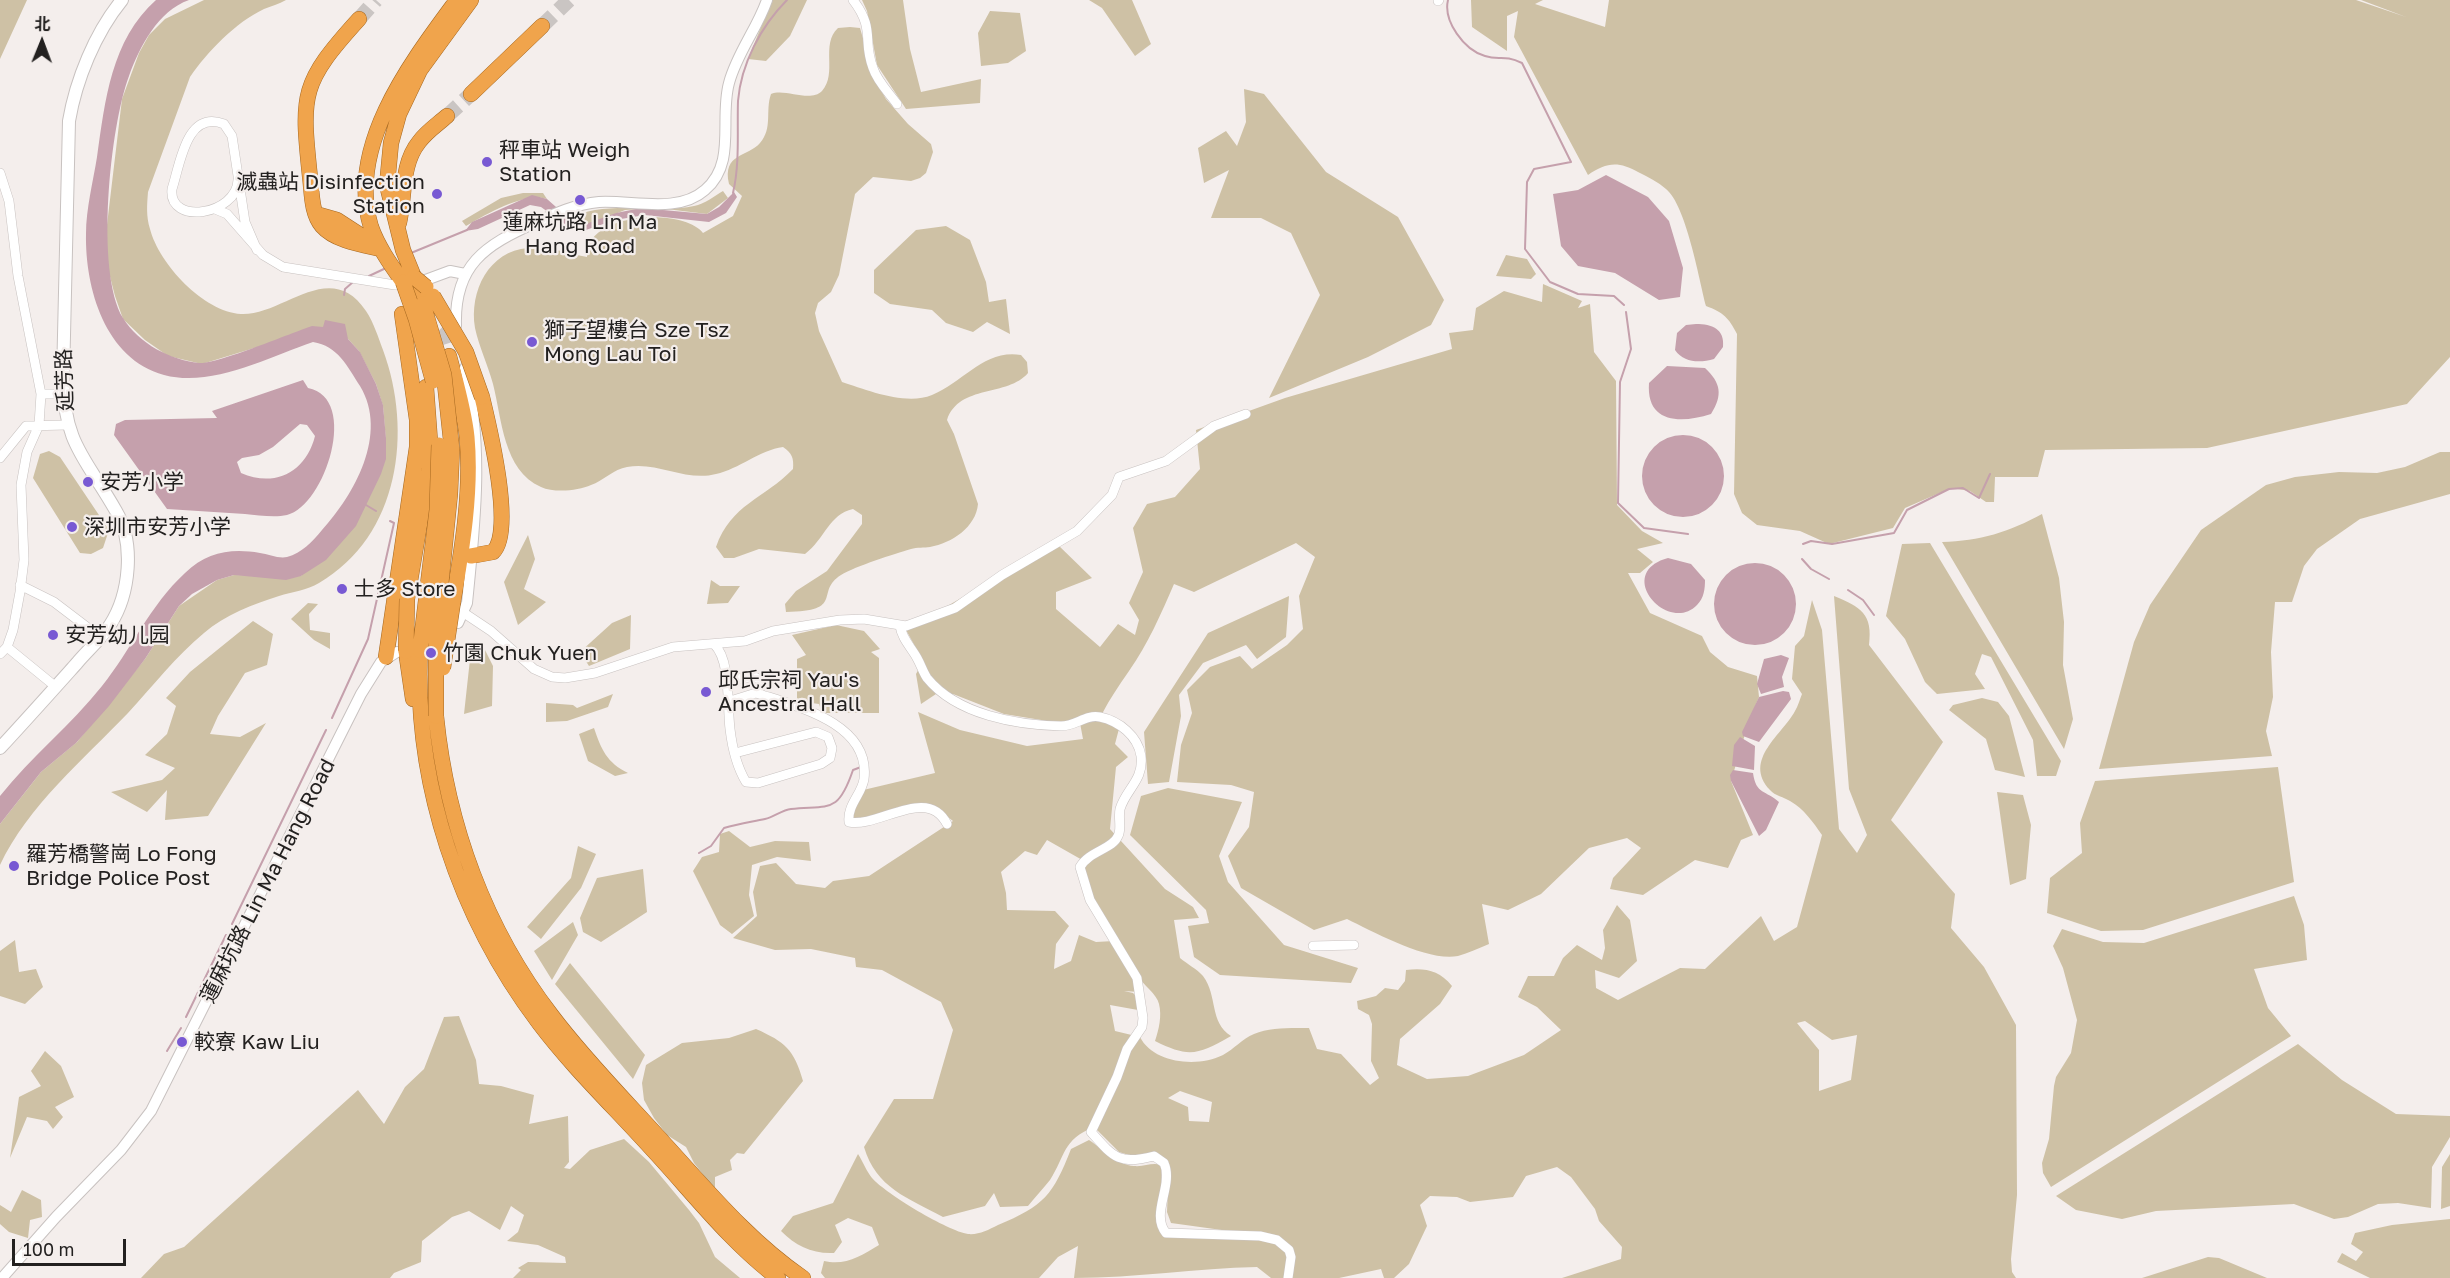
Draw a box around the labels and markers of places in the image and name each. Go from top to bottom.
place label: 秤車站 Weigh Station [499,137,630,187]
marker: 秤車站 Weigh Station [480,155,494,169]
place label: 滅蟲站 Disinfection Station [236,169,425,219]
marker: 滅蟲站 Disinfection Station [430,187,444,201]
marker: 蓮麻坑路 Lin Ma Hang Road [573,193,587,207]
place label: 蓮麻坑路 Lin Ma Hang Road [503,209,657,259]
place label: 獅子望樓台 Sze Tsz Mong Lau Toi [544,317,729,367]
marker: 獅子望樓台 Sze Tsz Mong Lau Toi [525,335,539,349]
place label: 安芳小学 [100,469,184,495]
marker: 安芳小学 [81,475,95,489]
place label: 深圳市安芳小学 [84,514,231,540]
marker: 深圳市安芳小学 [65,520,79,534]
place label: 士多 Store [354,576,455,602]
marker: 士多 Store [335,582,349,596]
place label: 安芳幼儿园 [65,622,170,648]
marker: 安芳幼儿园 [46,628,60,642]
place label: 竹園 Chuk Yuen [443,640,597,666]
marker: 竹園 Chuk Yuen [424,646,438,660]
place label: 邱氏宗祠 Yau's Ancestral Hall [718,667,861,717]
marker: 邱氏宗祠 Yau's Ancestral Hall [699,685,713,699]
place label: 羅芳橋警崗 Lo Fong Bridge Police Post [26,841,217,891]
marker: 羅芳橋警崗 Lo Fong Bridge Police Post [7,859,21,873]
place label: 較寮 Kaw Liu [194,1029,320,1055]
marker: 較寮 Kaw Liu [175,1035,189,1049]

